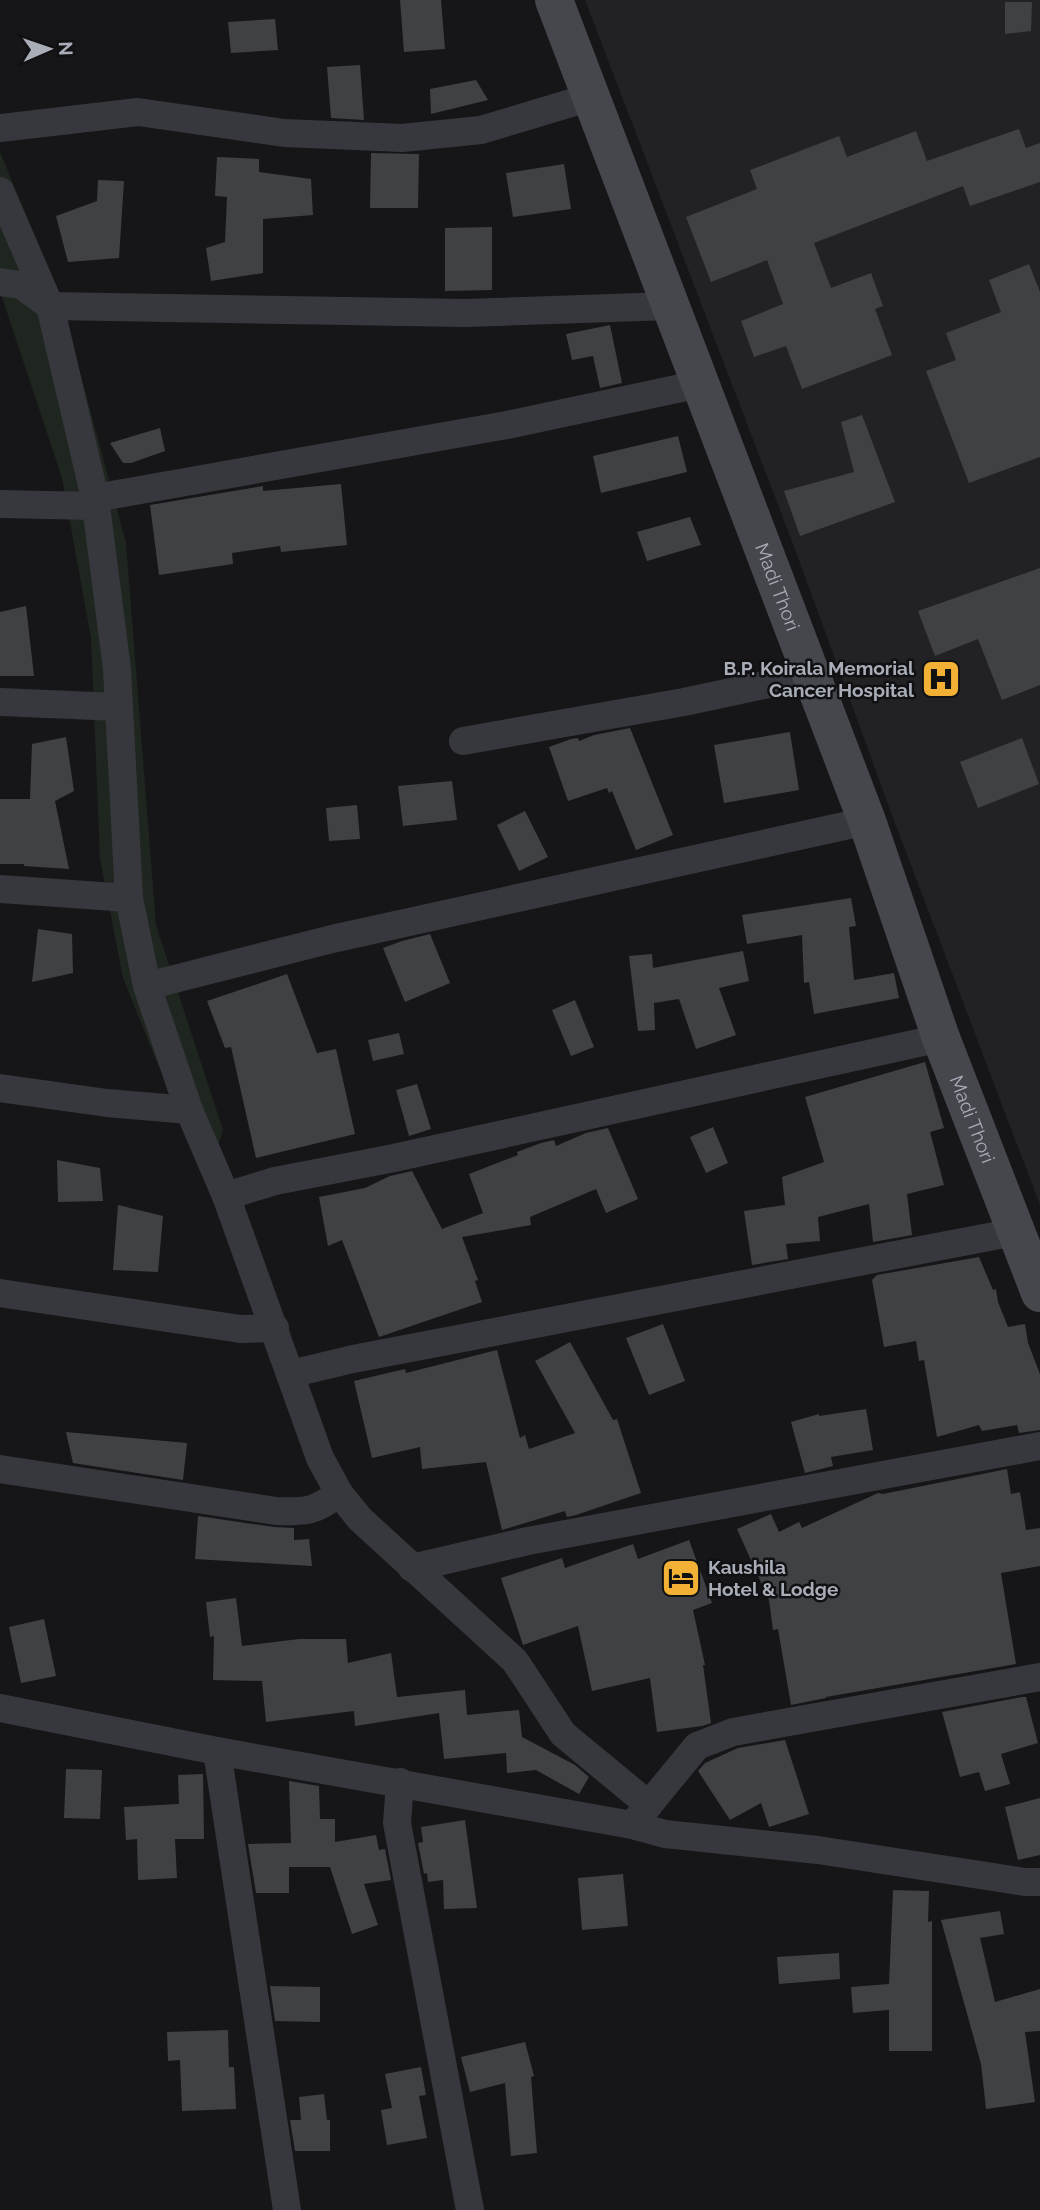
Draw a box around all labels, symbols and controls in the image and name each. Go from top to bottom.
north arrow [14,14,84,84]
text: N [55,41,77,56]
street label: Madi Thori [751,540,804,634]
place label: B.P. Koirala Memorial Cancer Hospital [724,657,915,701]
hospital icon: B.P. Koirala Memorial Cancer Hospital [920,658,962,700]
street label: Madi Thori [946,1072,999,1166]
place label: Kaushila Hotel & Lodge [708,1556,838,1600]
hotel icon: Kaushila Hotel & Lodge [660,1557,702,1599]

